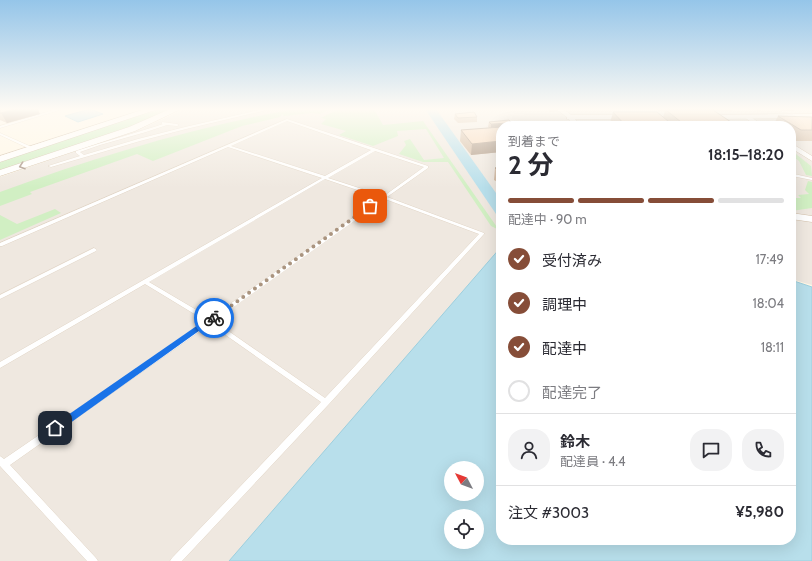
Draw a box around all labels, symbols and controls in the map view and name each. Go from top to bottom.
text: 到着まで [508,133,560,149]
text: 18:15–18:20 [708,146,784,164]
text: 2 分 [508,149,554,181]
one-way arrow [19,161,26,170]
pin [353,189,387,223]
icon: bag [359,195,381,217]
text: 配達中 · 90 m [508,211,587,227]
icon: check [508,248,530,270]
text: 17:49 [756,251,784,267]
text: 受付済み [542,252,602,270]
icon: check [508,292,530,314]
text: 18:04 [753,295,784,311]
text: 調理中 [542,296,587,314]
courier [194,298,234,338]
icon: bike [203,307,225,329]
icon: check [508,336,530,358]
text: 18:11 [761,339,784,355]
text: 配達中 [542,340,587,358]
text: 配達完了 [542,384,602,402]
pin [38,411,72,445]
icon: home [44,417,66,439]
button: person [508,429,550,471]
button: chat [690,429,732,471]
button: phone [742,429,784,471]
text: 鈴木 [560,433,590,451]
text: 配達員 · 4.4 [560,453,625,469]
north arrow [444,461,484,501]
map controls [444,461,484,549]
text: ¥5,980 [736,503,784,521]
text: 注文 #3003 [508,504,589,522]
button: locate [444,509,484,549]

